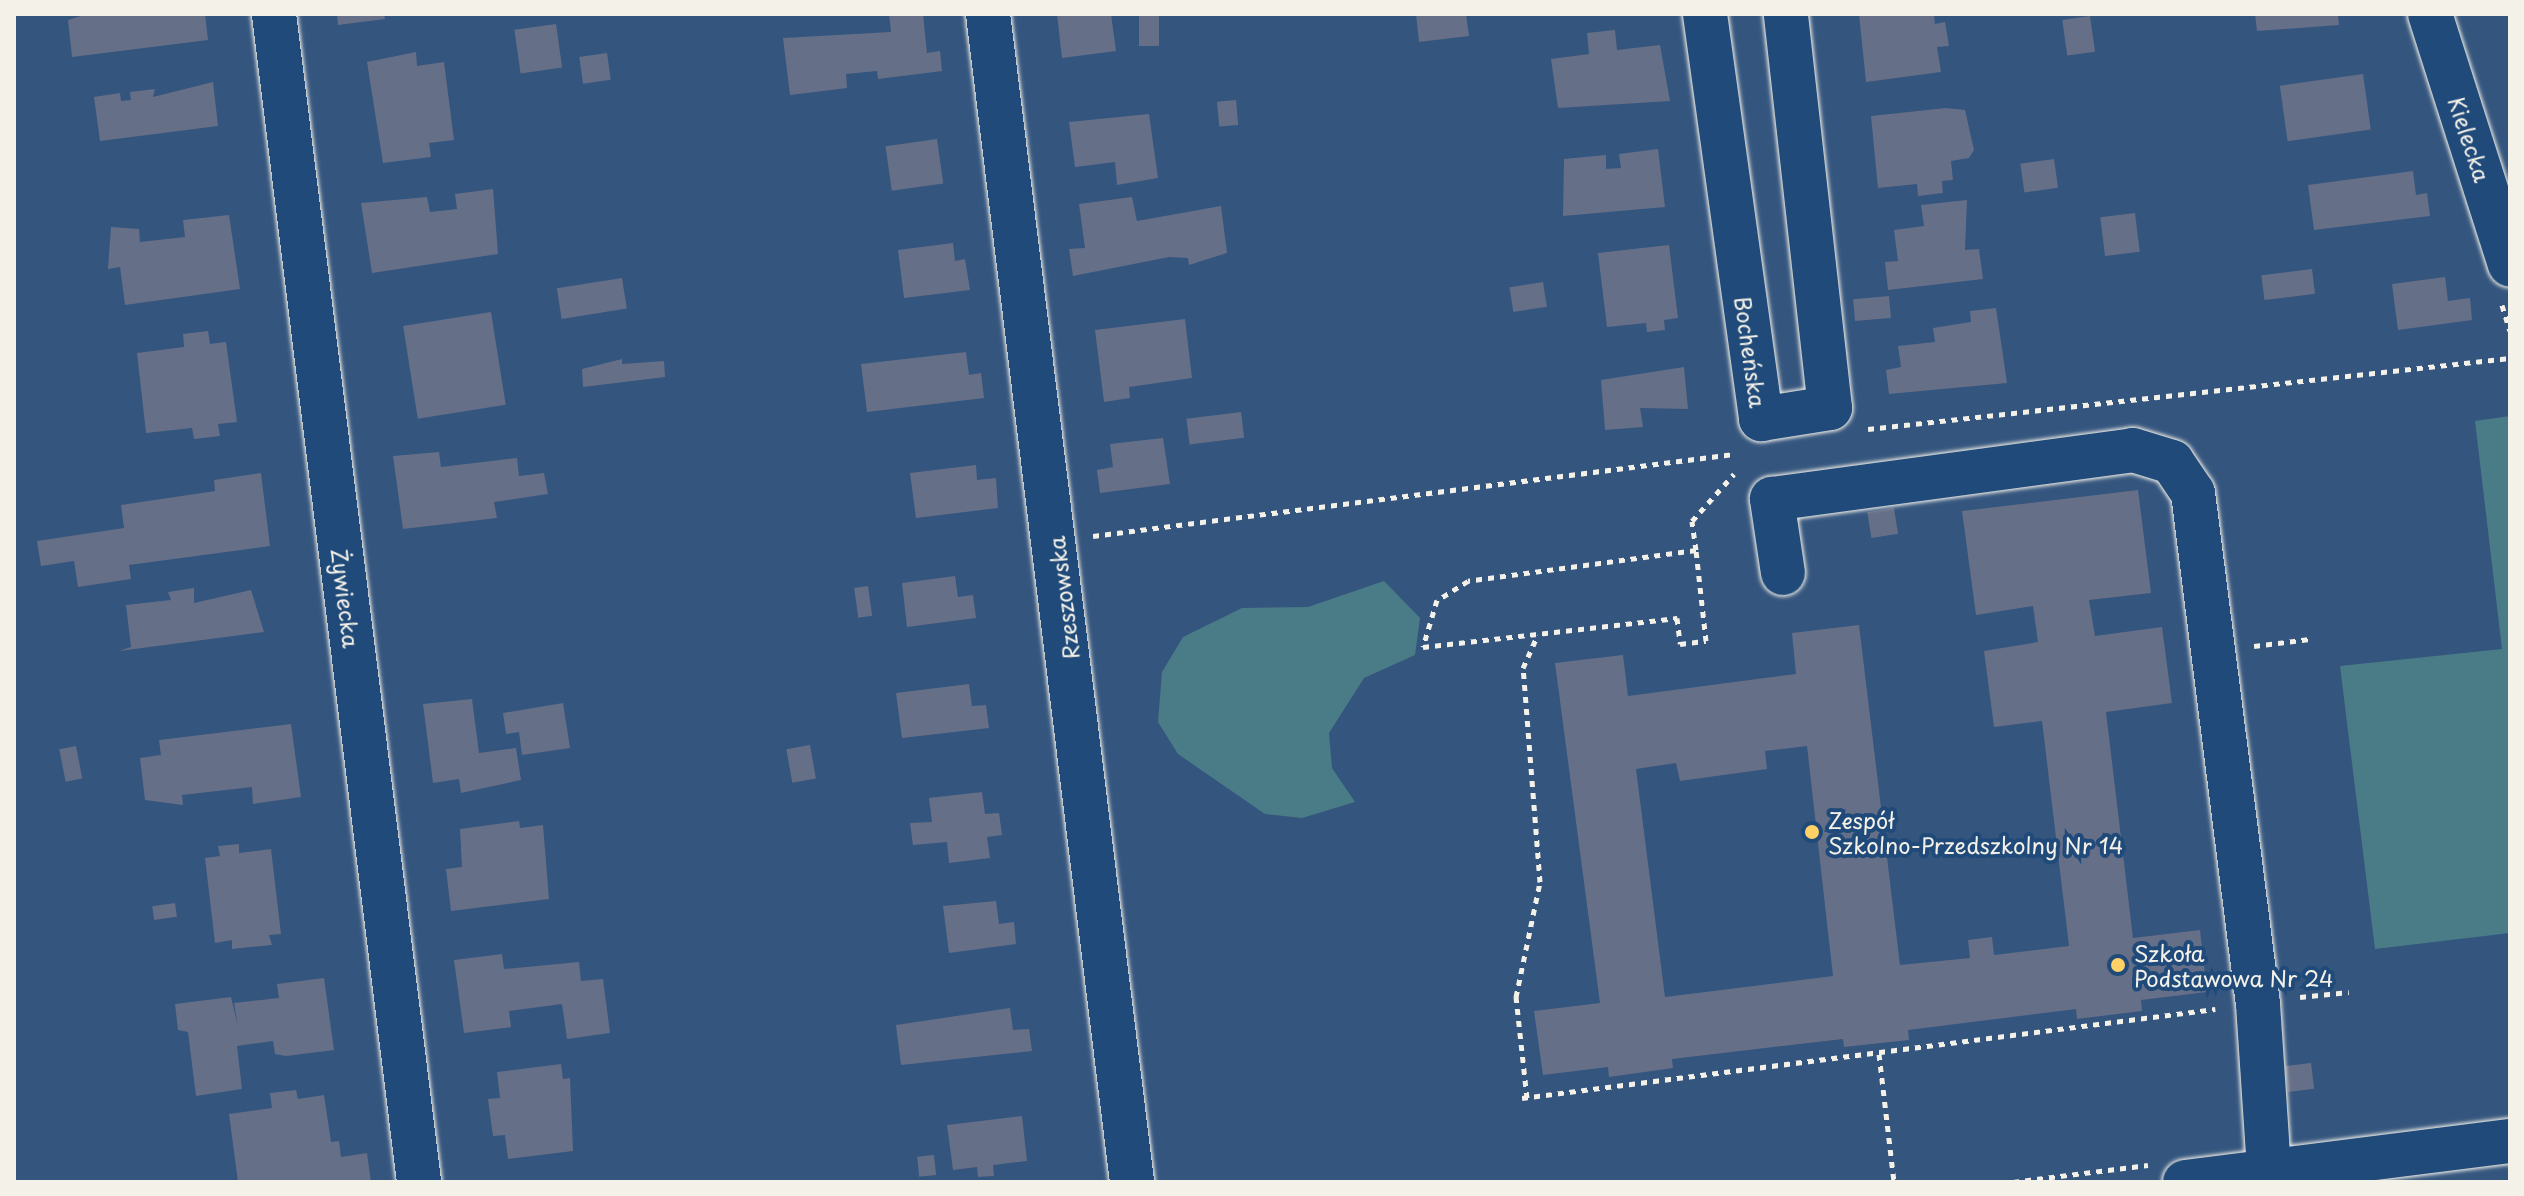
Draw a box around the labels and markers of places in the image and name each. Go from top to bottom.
place label: Zespół Szkolno-Przedszkolny Nr 14 [1828,806,2124,858]
marker: Zespół Szkolno-Przedszkolny Nr 14 [1803,823,1821,841]
place label: Szkoła Podstawowa Nr 24 [2134,939,2334,990]
marker: Szkoła Podstawowa Nr 24 [2109,956,2127,974]

